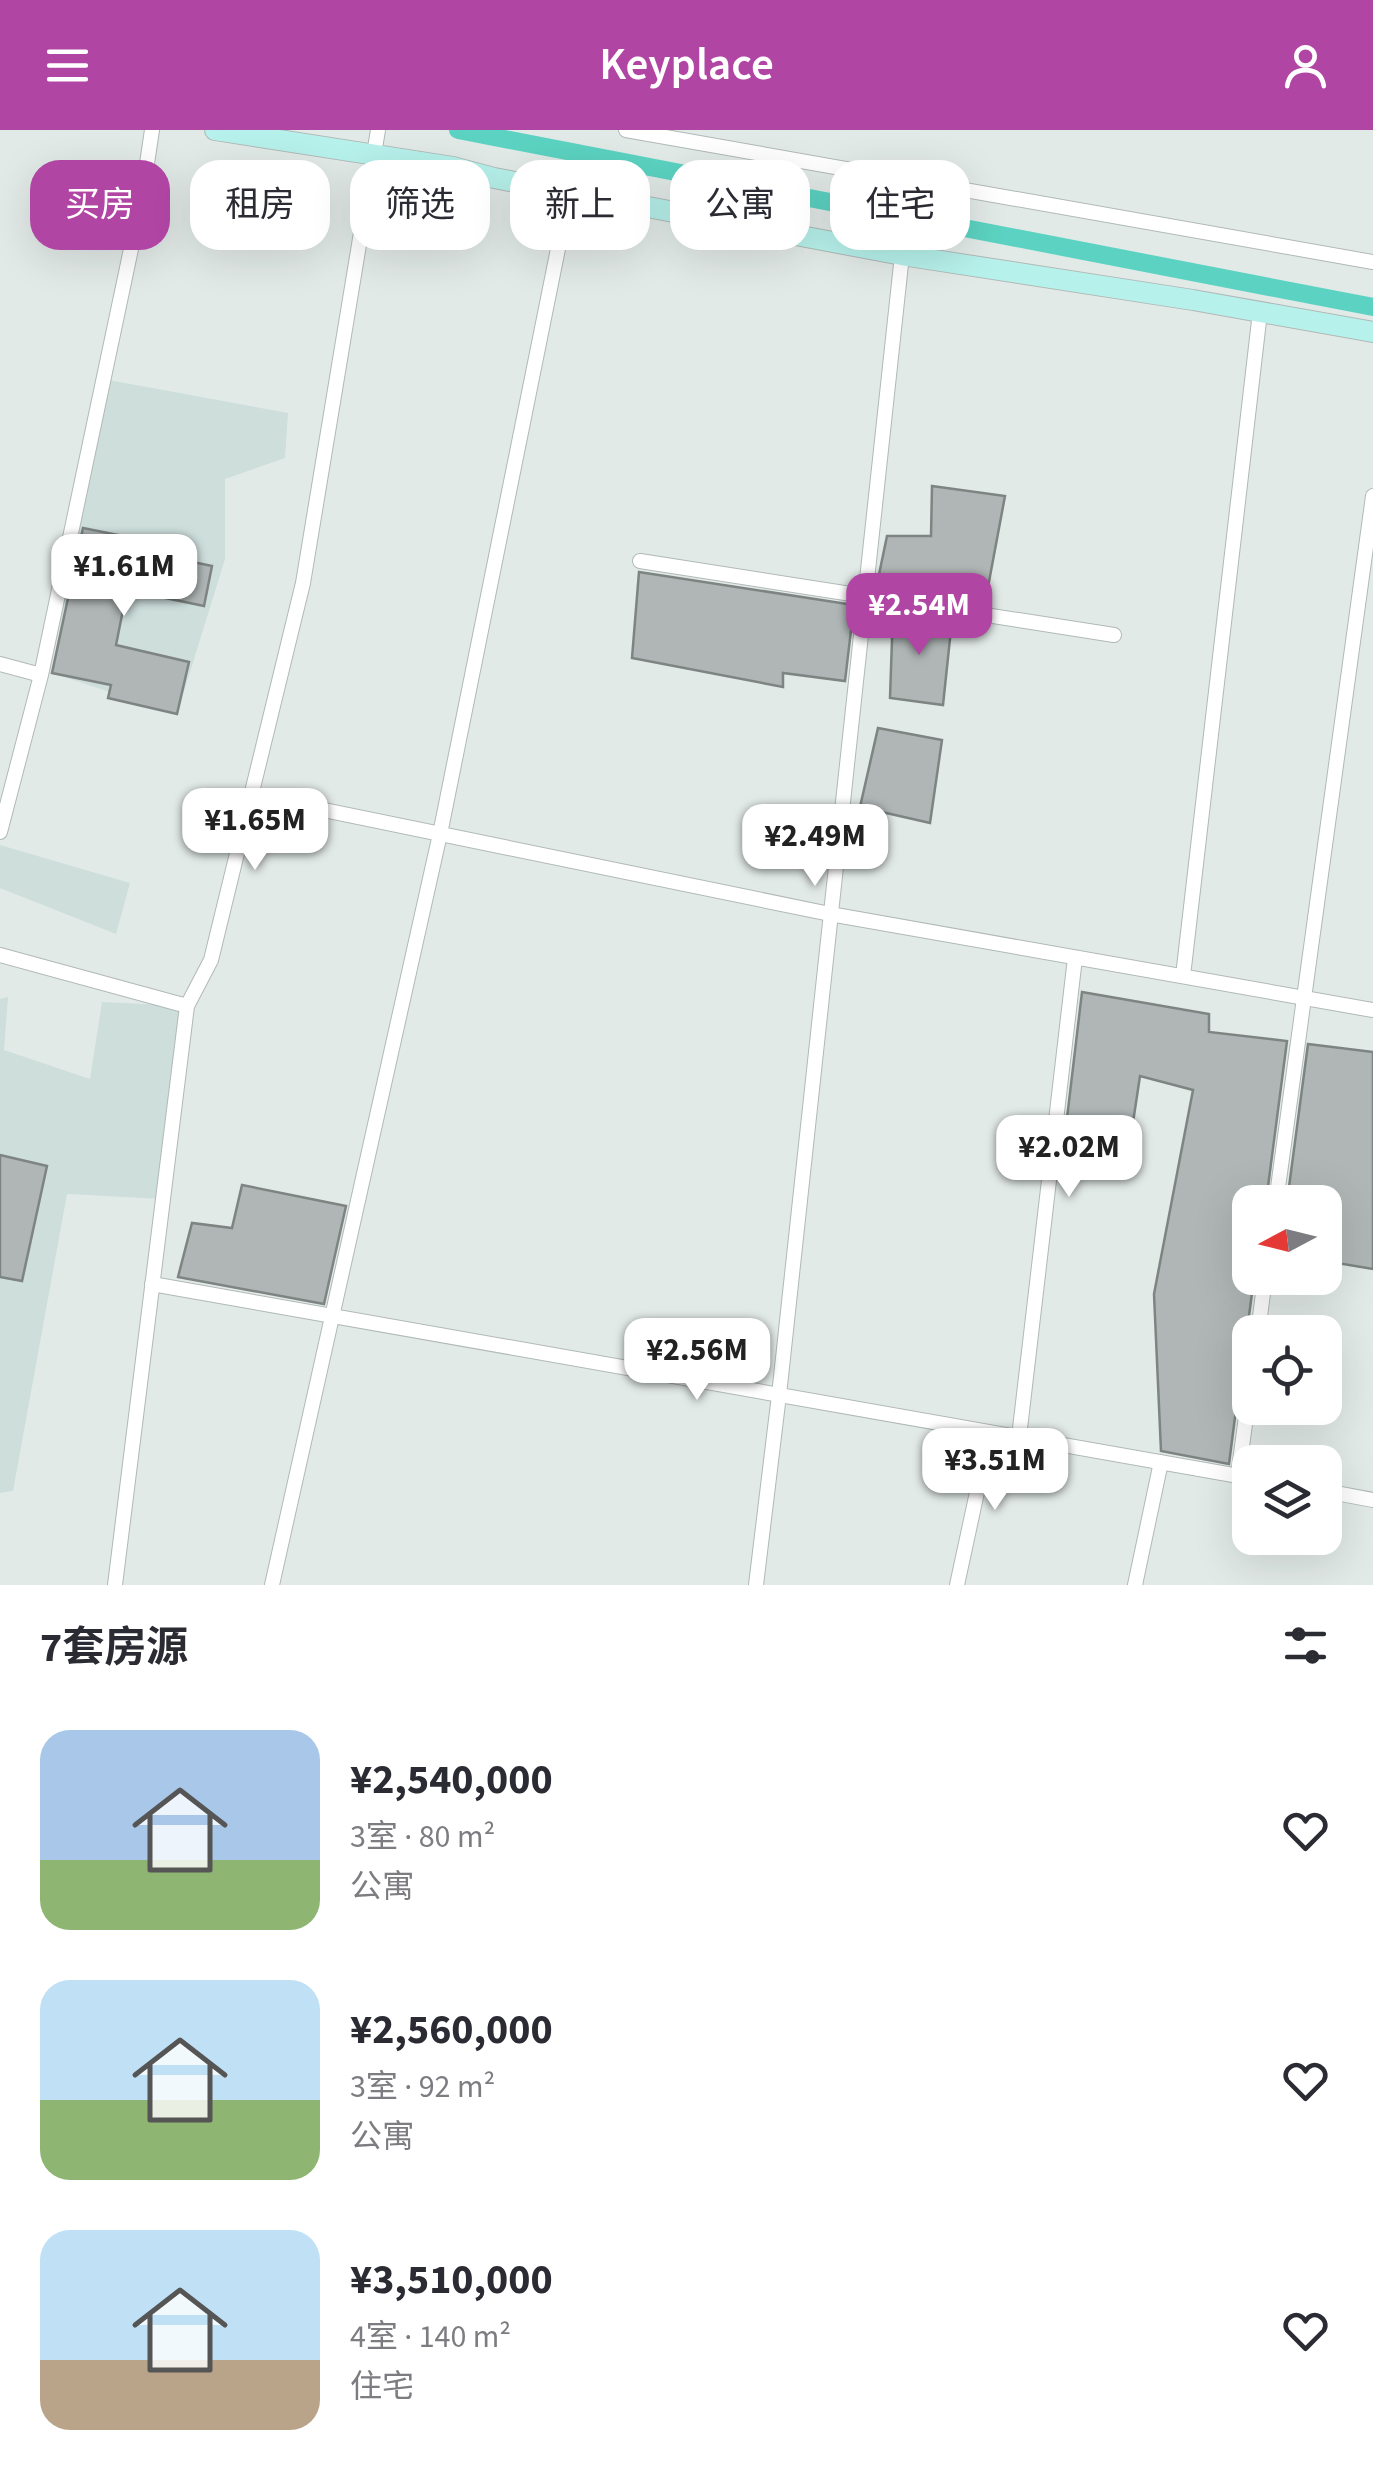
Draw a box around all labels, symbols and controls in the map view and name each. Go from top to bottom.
text: Keyplace [599,33,774,97]
icon: menu [40,38,95,93]
icon: person [1278,38,1333,93]
chip: 买房 [30,160,170,250]
chip: 租房 [190,160,330,250]
chip: 筛选 [350,160,490,250]
chip: 新上 [510,160,650,250]
chip: 公寓 [670,160,810,250]
chip: 住宅 [830,160,970,250]
pin: ¥1.61M [43,534,205,619]
text: ¥1.61M [73,543,175,589]
pin: ¥2.54M [838,573,1000,658]
text: ¥2.54M [868,582,970,628]
pin: ¥1.65M [174,788,336,873]
text: ¥1.65M [204,797,306,843]
pin: ¥2.49M [734,804,896,889]
text: ¥2.49M [764,813,866,859]
pin: ¥2.02M [988,1115,1150,1200]
text: ¥2.02M [1018,1124,1120,1170]
north arrow [1232,1185,1342,1295]
map controls [1232,1185,1342,1555]
button: locate [1232,1315,1342,1425]
pin: ¥2.56M [616,1318,778,1403]
text: ¥2.56M [646,1327,748,1373]
pin: ¥3.51M [914,1428,1076,1513]
text: ¥3.51M [944,1437,1046,1483]
button: layers [1232,1445,1342,1555]
text: 7套房源 [40,1618,188,1678]
icon: filters [1278,1618,1333,1673]
text: ¥2,540,000 [350,1750,553,1810]
icon: home [120,1770,240,1890]
icon: heart [1278,1803,1333,1858]
text: 3室 · 80 m² [350,1814,495,1860]
text: 公寓 [350,1864,414,1910]
text: ¥2,560,000 [350,2000,553,2060]
icon: home [120,2020,240,2140]
icon: heart [1278,2053,1333,2108]
text: 3室 · 92 m² [350,2064,495,2110]
text: 公寓 [350,2114,414,2160]
text: ¥3,510,000 [350,2250,553,2310]
icon: home [120,2270,240,2390]
icon: heart [1278,2303,1333,2358]
text: 4室 · 140 m² [350,2314,511,2360]
text: 住宅 [350,2364,414,2410]

